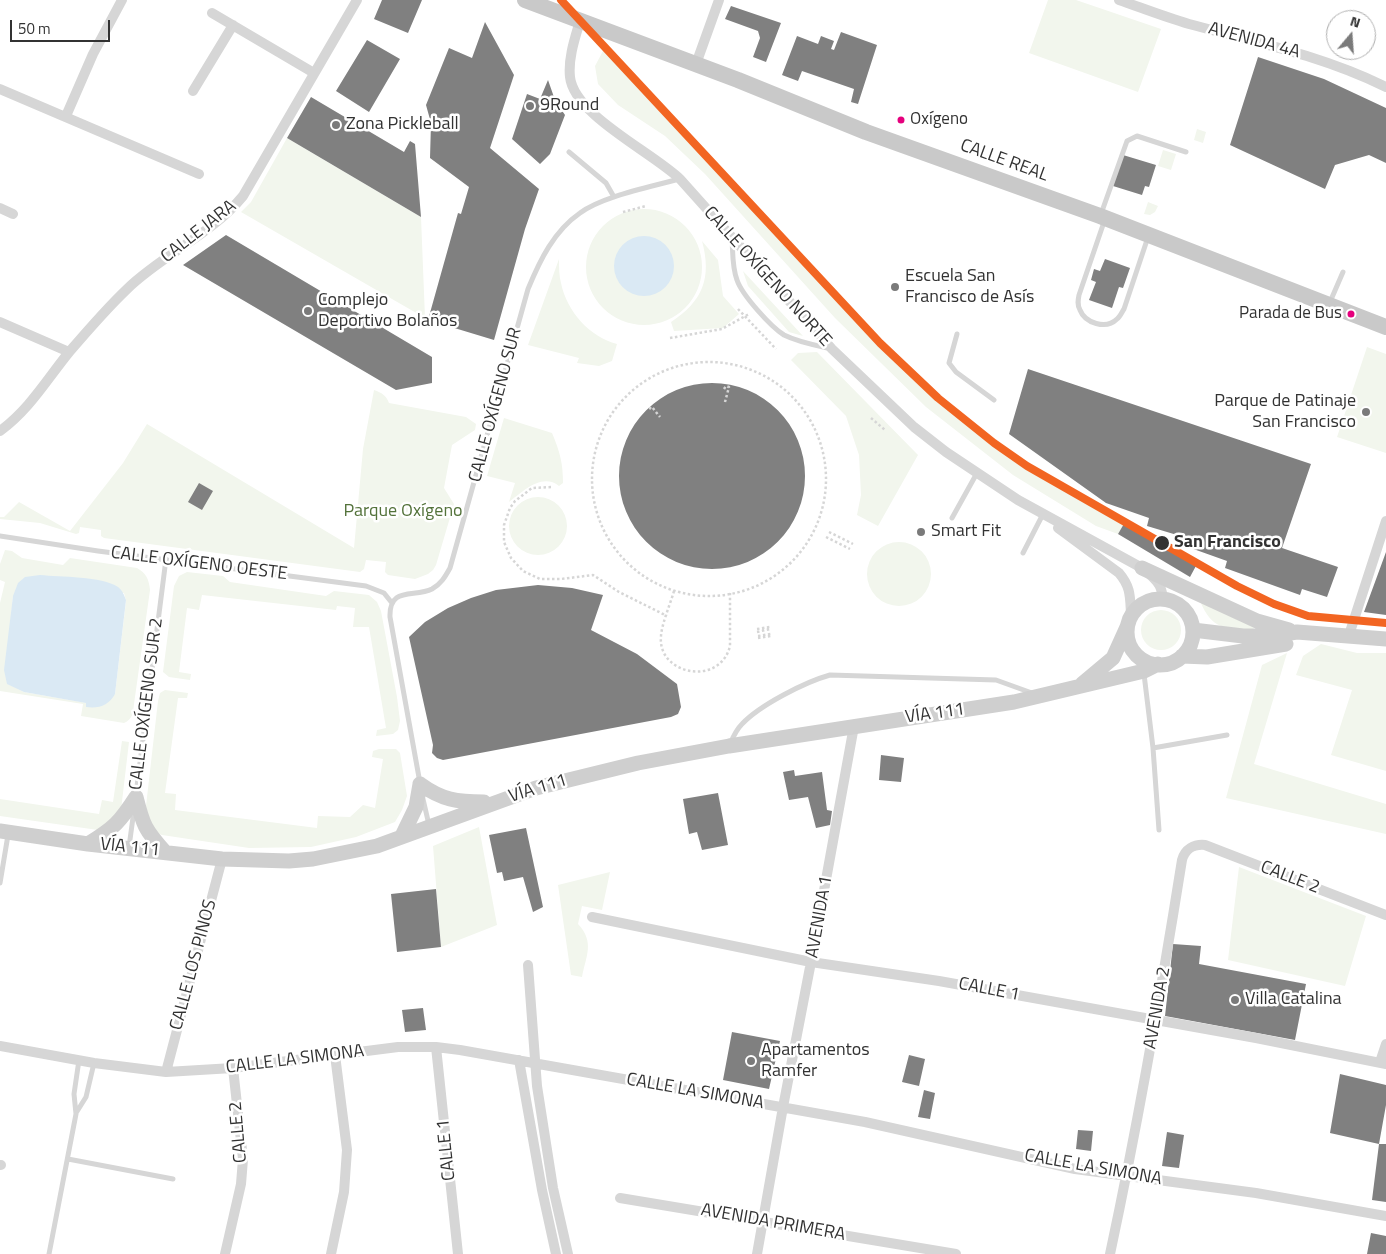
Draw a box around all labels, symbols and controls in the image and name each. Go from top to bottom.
scale bar [12,10,112,42]
north arrow [1326,10,1376,60]
text: N [1348,10,1363,33]
text: 50 m [18,17,51,40]
street label: AVENIDA 4A [1206,18,1302,64]
place label: 9Round [540,95,599,117]
marker: 9Round [524,100,536,112]
place label: Oxígeno [910,110,968,130]
place label: Zona Pickleball [346,114,459,136]
marker: Oxígeno [896,115,906,125]
marker: Zona Pickleball [330,119,342,131]
street label: CALLE REAL [957,135,1051,187]
street label: CALLE JARA [157,196,241,268]
street label: CALLE OXÍGENO NORTE [698,202,836,352]
place label: Escuela San Francisco de Asís [905,266,1034,308]
marker: Escuela San Francisco de Asís [889,281,901,293]
place label: Complejo Deportivo Bolaños [318,290,457,332]
place label: Parada de Bus [1239,304,1342,324]
marker: Complejo Deportivo Bolaños [302,305,314,317]
marker: Parada de Bus [1346,309,1356,319]
street label: CALLE OXÍGENO SUR [465,325,527,485]
place label: Parque de Patinaje San Francisco [1214,391,1356,434]
marker: Parque de Patinaje San Francisco [1360,406,1372,418]
park label: Parque Oxígeno [343,501,463,523]
place label: Smart Fit [931,521,1001,543]
marker: Smart Fit [915,526,927,538]
place label: San Francisco [1174,532,1281,554]
marker: San Francisco [1153,534,1171,552]
street label: CALLE OXÍGENO OESTE [109,542,289,586]
street label: CALLE OXÍGENO SUR 2 [126,617,168,791]
street label: VÍA 111 [904,699,966,729]
street label: VÍA 111 [506,770,570,808]
street label: VÍA 111 [99,834,161,862]
street label: CALLE 2 [1257,857,1323,899]
street label: AVENIDA 1 [802,874,838,960]
street label: CALLE LOS PINOS [166,897,222,1033]
street label: AVENIDA 2 [1140,965,1176,1051]
street label: CALLE 1 [957,974,1021,1006]
place label: Villa Catalina [1245,989,1342,1011]
marker: Villa Catalina [1229,994,1241,1006]
place label: Apartamentos Ramfer [761,1040,870,1082]
street label: CALLE LA SIMONA [225,1041,365,1079]
marker: Apartamentos Ramfer [745,1055,757,1067]
street label: CALLE LA SIMONA [625,1069,765,1115]
street label: CALLE 2 [226,1100,252,1164]
street label: CALLE 1 [433,1118,461,1182]
street label: CALLE LA SIMONA [1023,1145,1163,1191]
street label: AVENIDA PRIMERA [699,1200,847,1246]

